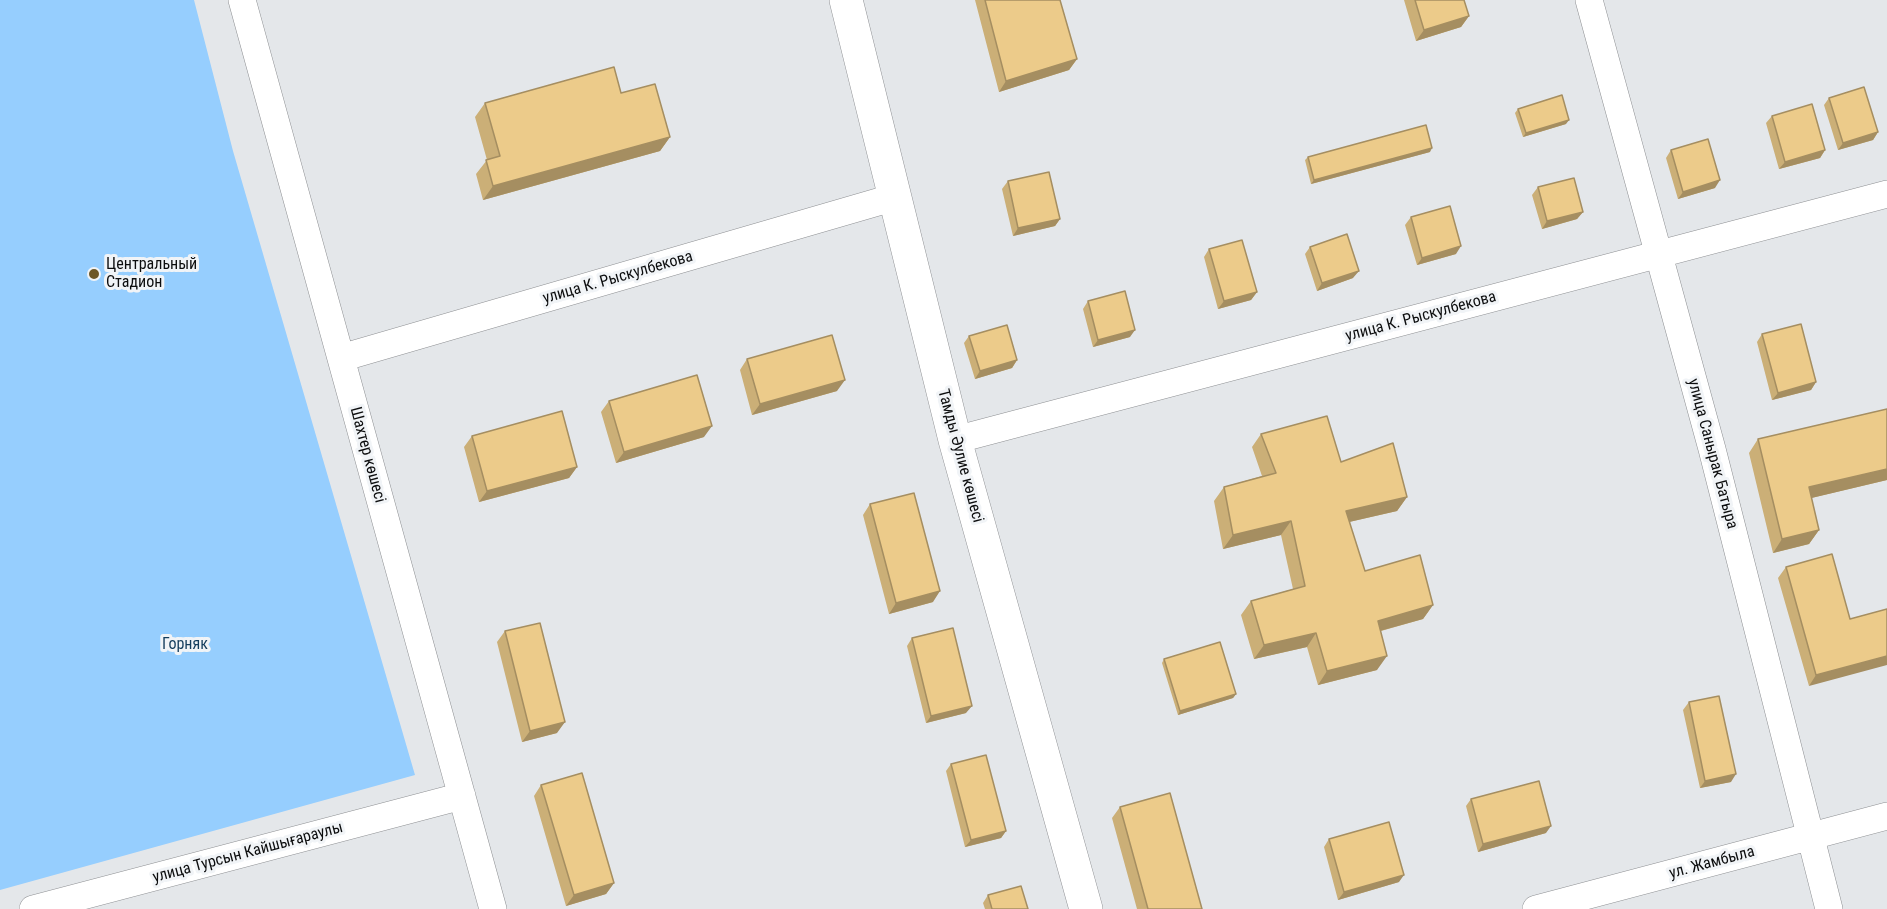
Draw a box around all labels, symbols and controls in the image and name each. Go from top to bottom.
street label: улица К. Рыскулбекова [541,247,695,309]
place label: Центральный Стадион [106,255,197,293]
marker: Центральный Стадион [87,267,101,281]
street label: улица К. Рыскулбекова [1344,288,1498,346]
street label: улица Санырак Батыра [1683,377,1741,531]
street label: Тамды Әулие көшесі [933,387,987,525]
street label: Шахтер көшесі [345,405,389,505]
park label: Горняк [162,635,208,655]
street label: улица Турсын Кайшығараулы [151,818,345,888]
street label: ул. Жамбыла [1667,842,1757,884]

